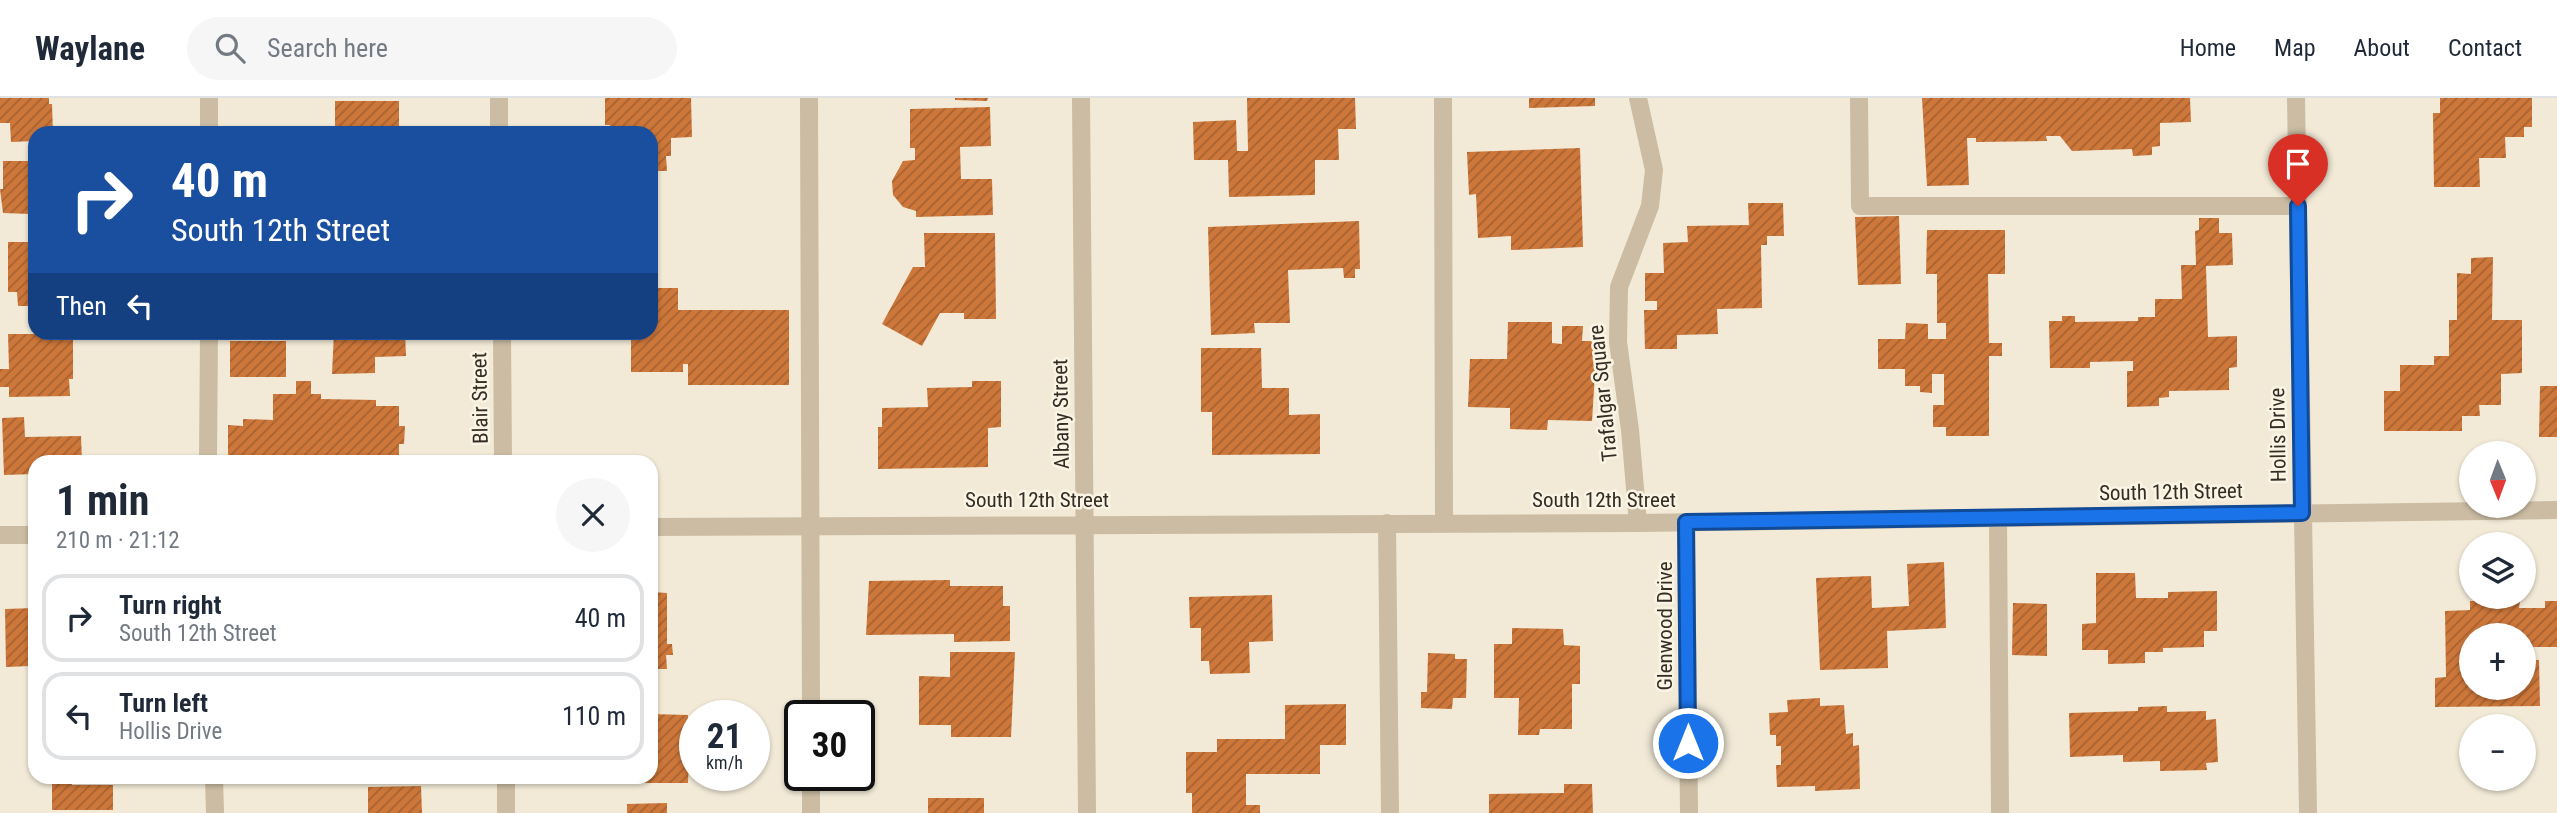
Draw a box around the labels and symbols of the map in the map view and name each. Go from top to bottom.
pin [2268,134,2328,206]
street label: Trafalgar Square [1584,323,1622,462]
street label: Blair Street [467,352,493,444]
street label: Albany Street [1048,359,1074,469]
street label: Hollis Drive [2265,387,2291,482]
north arrow [2459,441,2536,518]
street label: South 12th Street [2099,479,2243,505]
street label: South 12th Street [965,488,1109,512]
street label: South 12th Street [1532,488,1676,512]
street label: Glenwood Drive [1653,561,1677,691]
speed limit sign: 30 [784,700,875,791]
position arrow [1651,706,1725,780]

